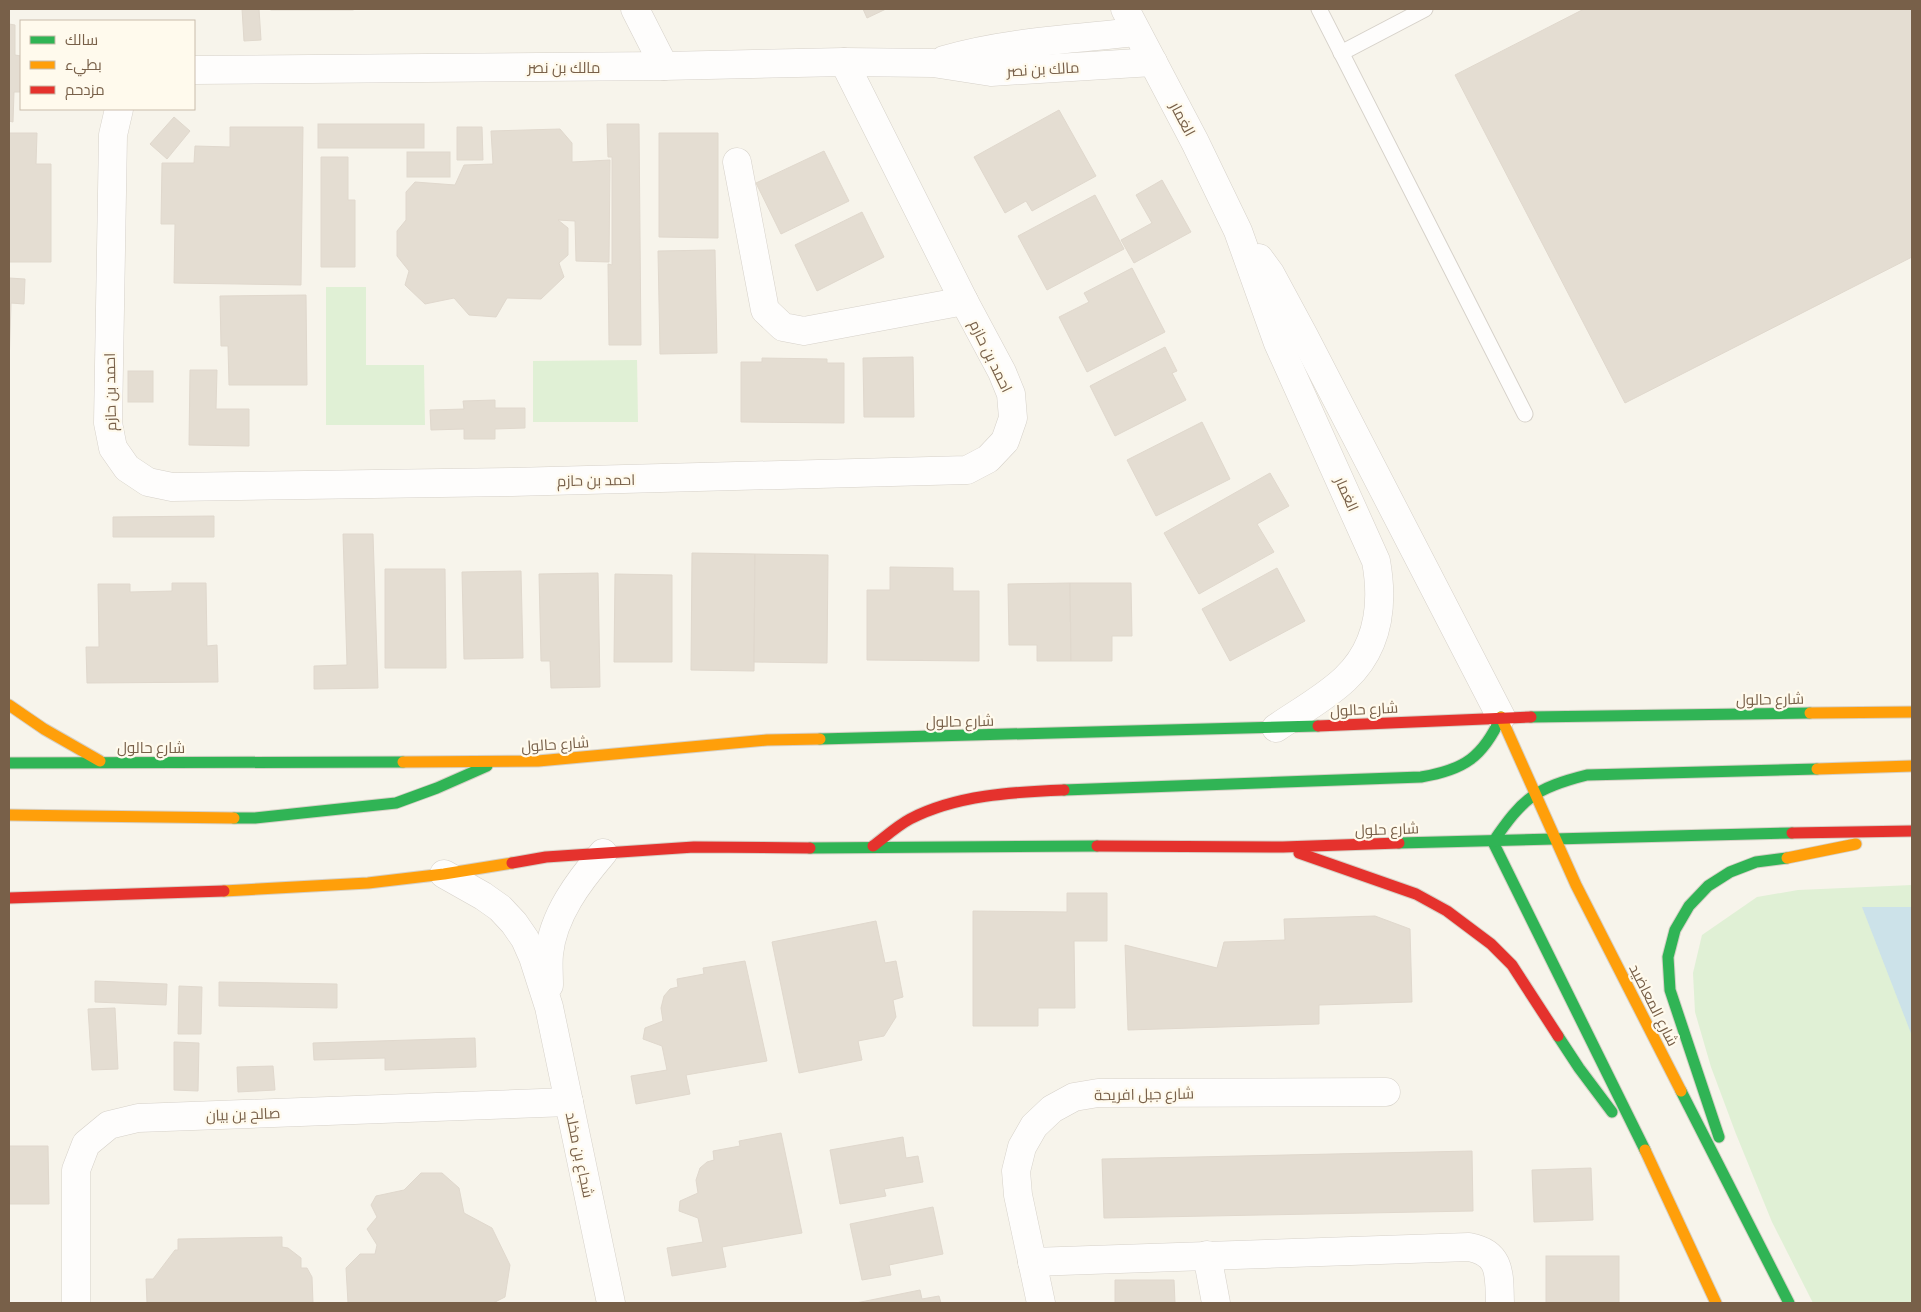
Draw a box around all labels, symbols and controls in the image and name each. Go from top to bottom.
legend [20,20,195,110]
text: سالك [65,30,98,49]
text: بطيء [65,55,102,77]
street label: مالك بن نصر [527,58,600,78]
street label: مالك بن نصر [1005,58,1080,81]
text: مزدحم [65,80,105,100]
street label: الغمار [1166,98,1200,139]
street label: احمد بن حازم [964,317,1017,396]
street label: احمد بن حازم [100,353,121,431]
street label: احمد بن حازم [557,470,635,491]
street label: الغمار [1331,473,1363,514]
street label: شارع حالول [1736,689,1804,711]
street label: شارع حالول [1329,698,1399,722]
street label: شارع حالول [926,711,994,733]
street label: شارع حالول [520,732,590,758]
street label: شارع حالول [117,738,185,759]
street label: شارع حلول [1355,818,1419,842]
street label: شارع المعاضيد [1623,961,1683,1050]
street label: شارع جبل افريحة [1094,1084,1194,1106]
street label: صالح بن بيان [205,1103,281,1127]
street label: شجاع بن مخلد [560,1110,598,1200]

